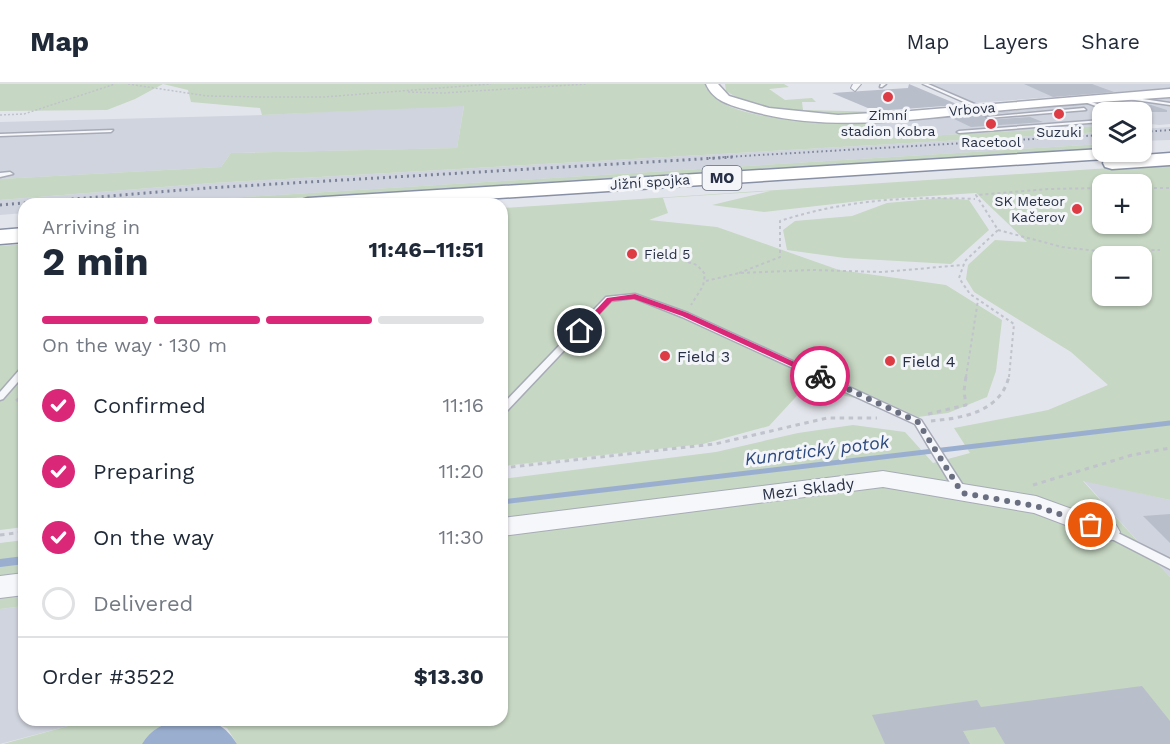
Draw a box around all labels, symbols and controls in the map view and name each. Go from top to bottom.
text: Map [30,25,89,58]
text: Map [906,29,949,54]
text: Layers [982,29,1048,54]
text: Share [1081,29,1140,54]
marker: Zimní stadion Kobra [881,90,895,104]
street label: Vrbova [948,99,996,119]
map controls [1092,102,1152,306]
button: layers [1092,102,1152,162]
place label: Zimní stadion Kobra [841,107,935,139]
marker: Suzuki [1052,107,1066,121]
marker: Racetool [984,117,998,131]
place label: Suzuki [1036,124,1082,140]
place label: Racetool [961,134,1022,150]
road number: MO [702,166,742,190]
street label: Jižní spojka [609,171,691,193]
button: + [1092,174,1152,234]
place label: SK Meteor Kačerov [994,193,1066,225]
marker: SK Meteor Kačerov [1070,202,1084,216]
text: Arriving in [42,215,140,239]
text: 11:46–11:51 [368,237,484,262]
text: 2 min [42,239,149,284]
place label: Field 5 [644,246,690,262]
button: − [1092,246,1152,306]
marker: Field 5 [625,247,639,261]
pin [554,305,605,356]
icon: home [563,314,596,347]
text: On the way · 130 m [42,333,227,357]
courier [790,346,850,406]
place label: Field 3 [677,347,730,366]
marker: Field 3 [658,349,672,363]
place label: Field 4 [902,352,956,371]
marker: Field 4 [883,354,897,368]
icon: bike [804,360,837,393]
icon: check [42,389,75,422]
text: Confirmed [93,393,206,418]
text: 11:16 [443,393,484,417]
water label: Kunratický potok [743,431,892,469]
icon: check [42,455,75,488]
text: Preparing [93,459,194,484]
text: 11:20 [438,459,484,483]
street label: Mezi Sklady [761,474,856,504]
pin [1065,499,1116,550]
icon: bag [1074,508,1107,541]
icon: check [42,521,75,554]
text: On the way [93,525,214,550]
text: 11:30 [438,525,484,549]
text: Delivered [93,591,193,616]
text: Order #3522 [42,664,175,689]
text: $13.30 [414,664,484,689]

